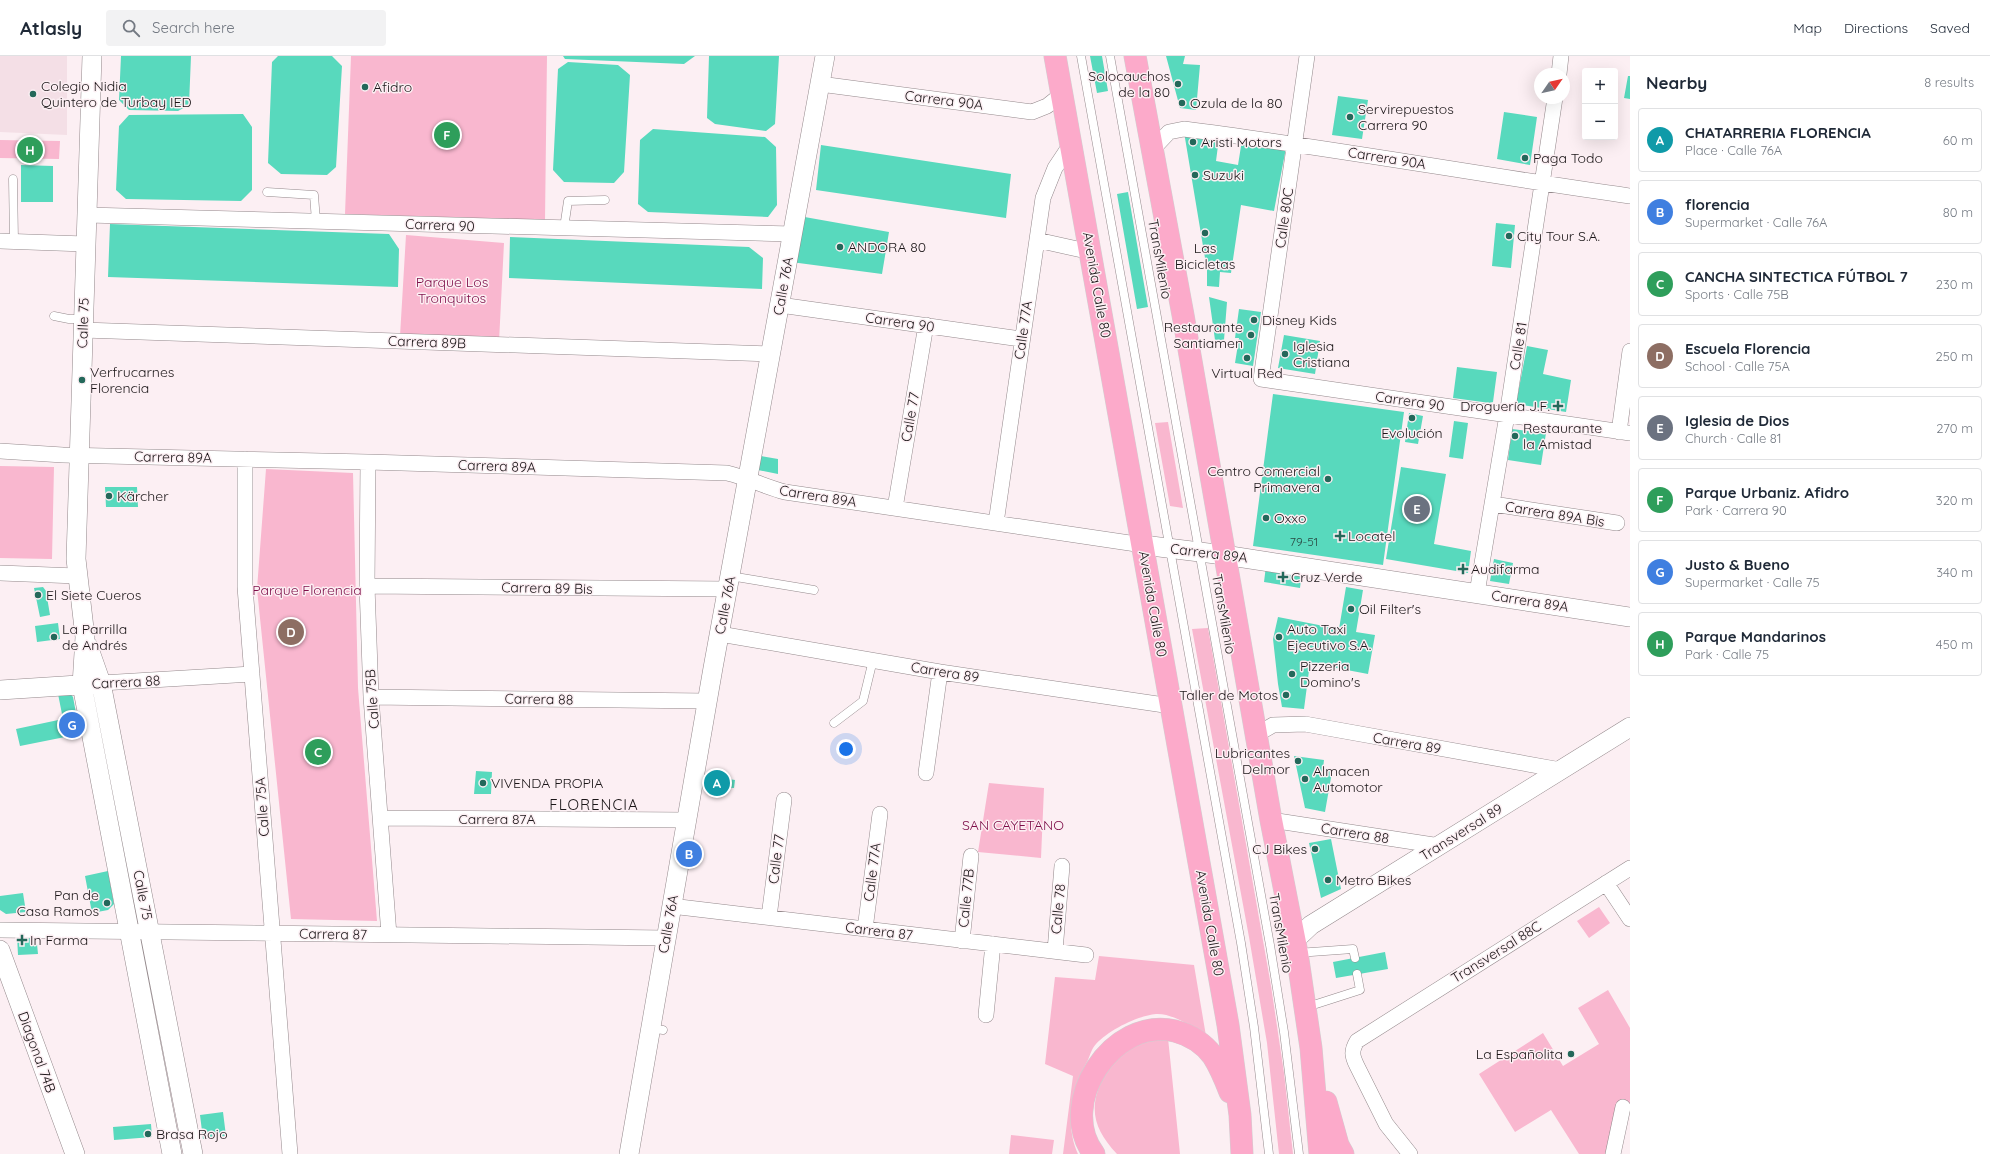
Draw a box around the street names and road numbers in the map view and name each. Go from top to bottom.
street label: Carrera 90A [904,86,984,114]
street label: Carrera 90A [1347,143,1427,173]
street label: Calle 80C [1271,187,1297,249]
street label: Carrera 90 [405,215,475,235]
street label: TransMilenio [1144,218,1176,300]
street label: Avenida Calle 80 [1079,231,1115,339]
street label: Calle 76A [769,255,797,317]
street label: Calle 75 [73,297,93,349]
street label: Calle 77A [1010,299,1036,361]
street label: Carrera 90 [864,308,936,336]
street label: Calle 81 [1505,321,1531,371]
street label: Carrera 89B [388,332,466,352]
street label: Carrera 90 [1374,387,1446,415]
street label: Calle 77 [897,391,923,443]
street label: Carrera 89A [134,447,212,467]
street label: Carrera 89A [458,456,536,476]
street label: Carrera 89A [778,481,858,511]
street label: Carrera 89A Bis [1504,497,1606,531]
street label: Carrera 89A [1169,539,1249,567]
street label: Avenida Calle 80 [1135,550,1171,658]
street label: TransMilenio [1208,573,1240,655]
street label: Calle 76A [711,574,739,636]
street label: Carrera 89 Bis [501,578,593,598]
street label: Carrera 89A [1490,586,1570,616]
street label: Carrera 89 [910,658,981,686]
street label: Calle 75B [361,669,383,729]
street label: Carrera 88 [91,671,161,693]
street label: Carrera 88 [505,689,573,709]
street label: Carrera 89 [1371,728,1443,758]
street label: Calle 75A [251,777,273,837]
street label: Transversal 89 [1416,799,1506,865]
street label: Carrera 87A [459,810,535,828]
street label: Carrera 88 [1320,819,1390,847]
street label: Calle 77 [764,833,788,885]
street label: Calle 77A [859,842,885,902]
street label: Calle 77B [954,868,978,928]
street label: Calle 75 [129,869,157,921]
street label: Avenida Calle 80 [1192,869,1228,977]
street label: Calle 78 [1047,883,1069,935]
street label: TransMilenio [1265,892,1297,974]
street label: Calle 76A [654,893,682,955]
street label: Transversal 88C [1448,917,1544,987]
street label: Carrera 87 [844,918,914,944]
street label: Carrera 87 [299,924,367,944]
street label: Diagonal 74B [14,1009,60,1095]

